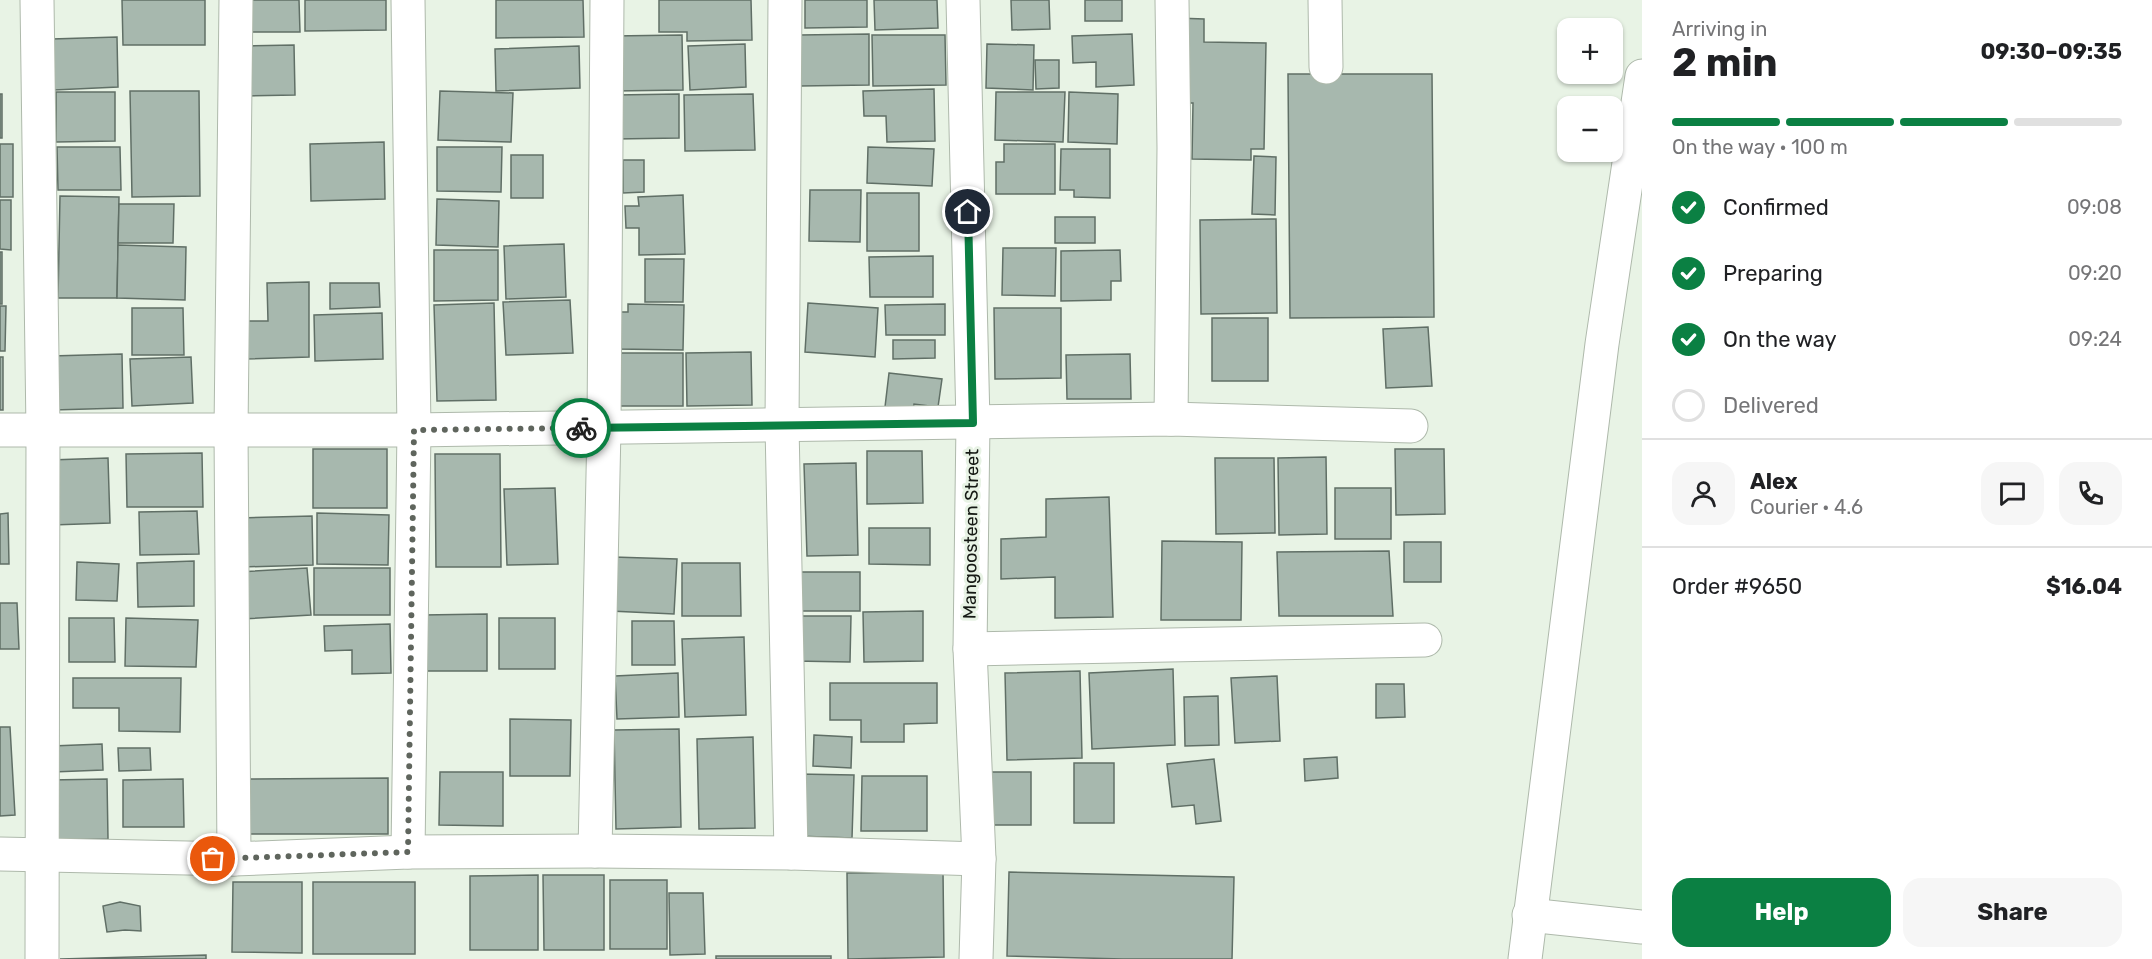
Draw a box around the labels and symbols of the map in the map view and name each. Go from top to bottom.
pin [942,186,993,237]
courier [551,398,611,458]
street label: Mangoosteen Street [959,449,983,619]
pin [187,833,238,884]

